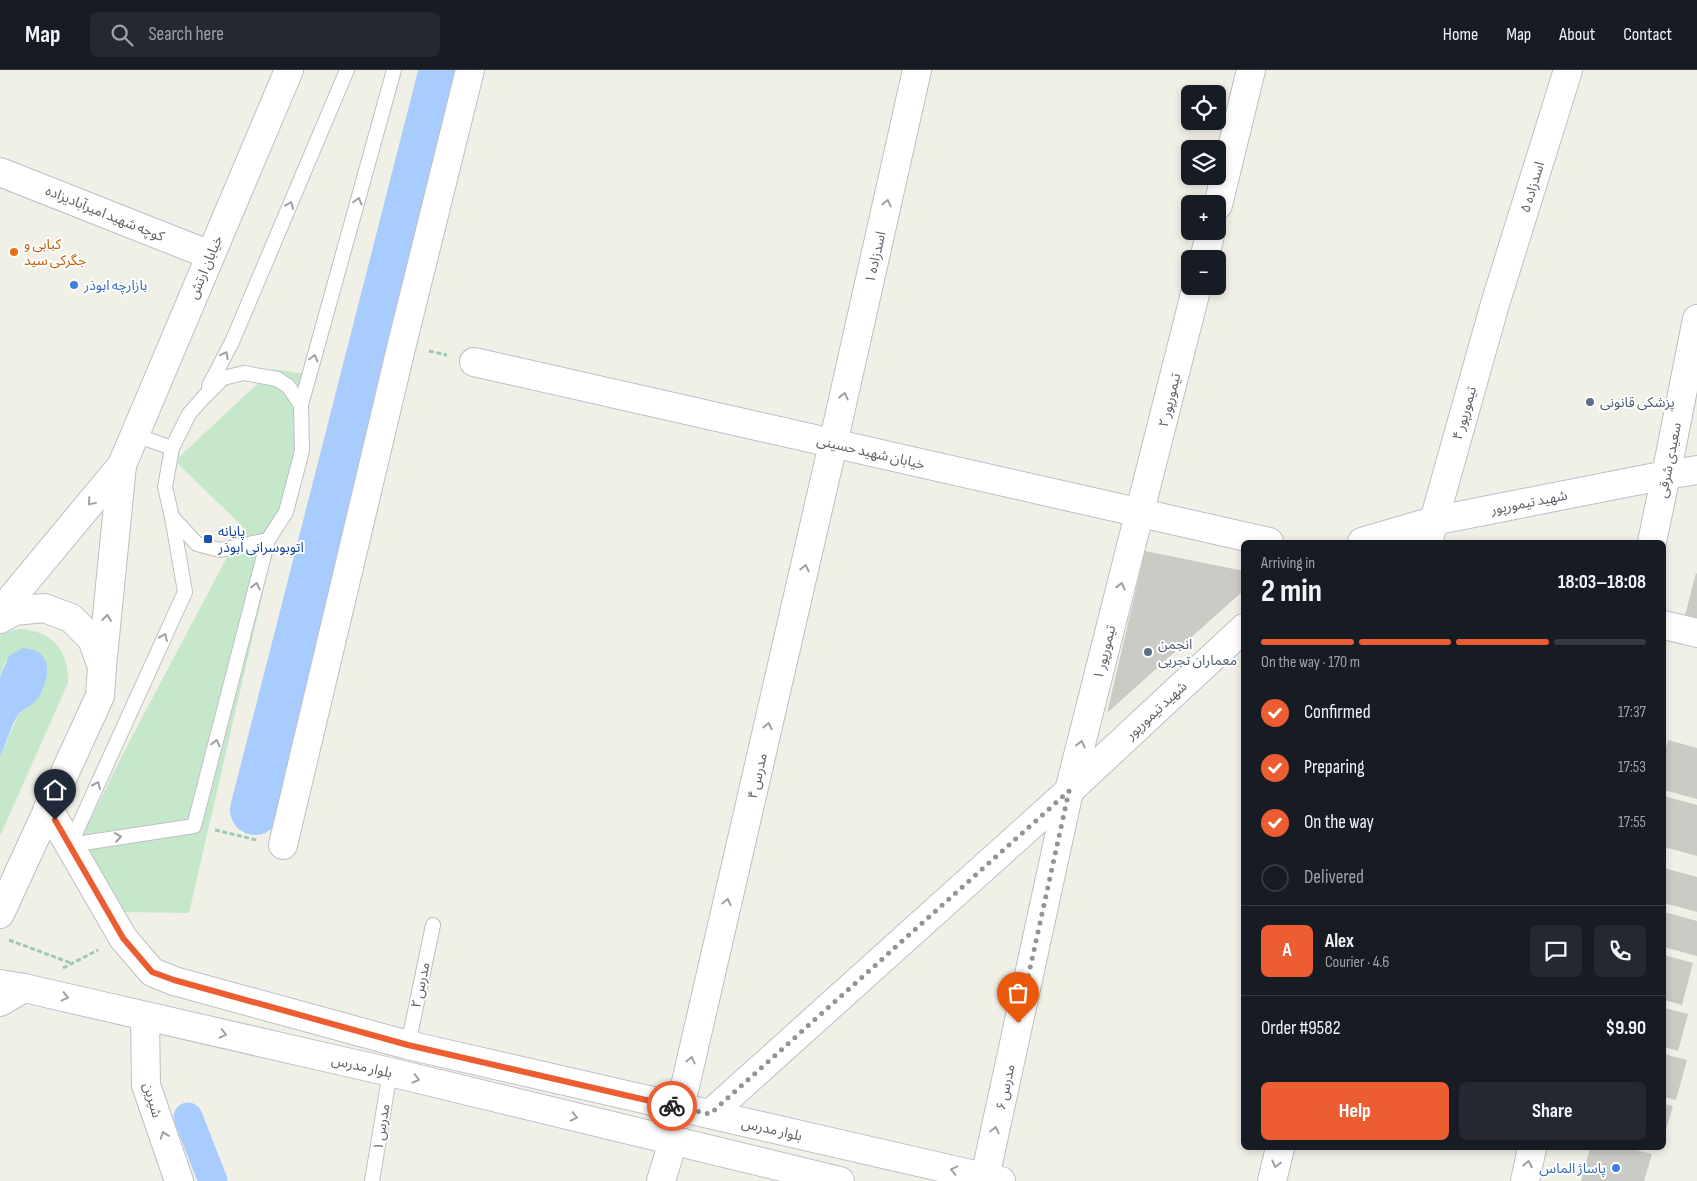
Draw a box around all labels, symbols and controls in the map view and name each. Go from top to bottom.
search box [90,12,440,57]
text: Map [25,20,60,49]
icon: search [108,21,136,49]
text: Search here [148,23,224,46]
text: Home [1443,24,1478,45]
text: Map [1506,24,1531,45]
text: About [1559,24,1595,45]
text: Contact [1623,24,1672,45]
map controls [1181,85,1226,295]
button: locate [1181,85,1226,130]
button: layers [1181,140,1226,185]
street label: اسدزاده ۵ [1517,160,1548,215]
street label: کوچه شهید امیرآبادیزاده [43,182,167,246]
button: + [1181,195,1226,240]
one-way arrow [352,198,362,206]
one-way arrow [881,199,892,208]
one-way arrow [284,202,294,210]
street label: اسدزاده ۱ [861,230,890,285]
street label: خیابان ارتش [185,233,226,301]
place label: کبابی و جگرکی سید [24,236,86,269]
marker: کبابی و جگرکی سید [8,246,20,258]
button: − [1181,250,1226,295]
place label: بازارچه ابوذر [83,277,148,295]
marker: بازارچه ابوذر [68,279,80,291]
one-way arrow [219,351,229,360]
one-way arrow [309,354,319,363]
street label: تیمورپور ۲ [1155,371,1185,429]
street label: تیمورپور ۴ [1449,384,1481,442]
one-way arrow [838,392,849,400]
place label: پزشکی قانونی [1600,394,1675,412]
marker: پزشکی قانونی [1584,396,1596,408]
street label: سعیدی شرقی [1654,421,1685,499]
street label: خیابان شهید حسینی [815,432,927,473]
street label: شهید تیمورپور [1488,487,1569,520]
one-way arrow [89,496,97,505]
place label: پایانه اتوبوسرانی ابوذر [217,523,304,556]
marker: پایانه اتوبوسرانی ابوذر [202,533,214,545]
text: Arriving in [1261,554,1315,573]
one-way arrow [799,564,810,573]
text: 18:03–18:08 [1558,571,1646,594]
text: 2 min [1261,572,1322,611]
one-way arrow [250,582,261,590]
one-way arrow [1115,582,1126,591]
one-way arrow [101,614,112,622]
street label: تیمورپور ۱ [1090,623,1120,681]
one-way arrow [158,633,169,642]
place label: انجمن معماران تجربی [1158,636,1237,669]
marker: انجمن معماران تجربی [1142,646,1154,658]
text: On the way · 170 m [1261,653,1360,672]
street label: شهید تیمورپور [1121,678,1191,745]
icon: check [1261,699,1289,727]
text: Confirmed [1304,701,1371,724]
text: 17:37 [1618,703,1646,722]
one-way arrow [762,722,773,731]
one-way arrow [1075,739,1086,748]
one-way arrow [210,740,220,748]
street label: مدرس ۴ [744,751,771,801]
icon: check [1261,754,1289,782]
text: Preparing [1304,756,1365,779]
text: 17:53 [1618,758,1646,777]
pin [34,769,76,820]
icon: home [41,776,69,804]
one-way arrow [91,781,101,790]
icon: check [1261,809,1289,837]
text: On the way [1304,811,1374,834]
text: 17:55 [1618,813,1646,832]
one-way arrow [113,833,122,843]
text: Delivered [1304,866,1364,889]
one-way arrow [721,897,732,906]
button: chat [1530,925,1582,977]
button: phone [1594,925,1646,977]
text: Alex [1325,930,1354,953]
text: A [1282,939,1292,962]
text: Courier · 4.6 [1325,953,1389,972]
street label: مدرس ۲ [407,961,434,1010]
pin [997,972,1039,1023]
icon: bag [1004,979,1032,1007]
one-way arrow [60,991,69,1002]
text: Order #9582 [1261,1017,1341,1040]
text: $9.90 [1605,1017,1646,1040]
one-way arrow [219,1028,228,1039]
street label: بلوار مدرس [330,1051,394,1082]
one-way arrow [685,1056,696,1065]
street label: مدرس ۶ [992,1063,1019,1112]
one-way arrow [411,1073,420,1084]
street label: شیرین [139,1081,166,1120]
courier [647,1081,697,1131]
button: Help [1261,1082,1449,1140]
button: Share [1459,1082,1646,1140]
icon: bike [658,1092,686,1120]
street label: مدرس ۱ [369,1103,394,1151]
one-way arrow [569,1111,578,1122]
street label: بلوار مدرس [740,1114,804,1145]
one-way arrow [989,1125,1000,1134]
one-way arrow [159,1131,169,1140]
one-way arrow [1271,1160,1282,1169]
one-way arrow [1523,1160,1533,1169]
place label: پاساژ الماس [1539,1160,1606,1178]
marker: پاساژ الماس [1610,1162,1622,1174]
one-way arrow [949,1165,958,1176]

